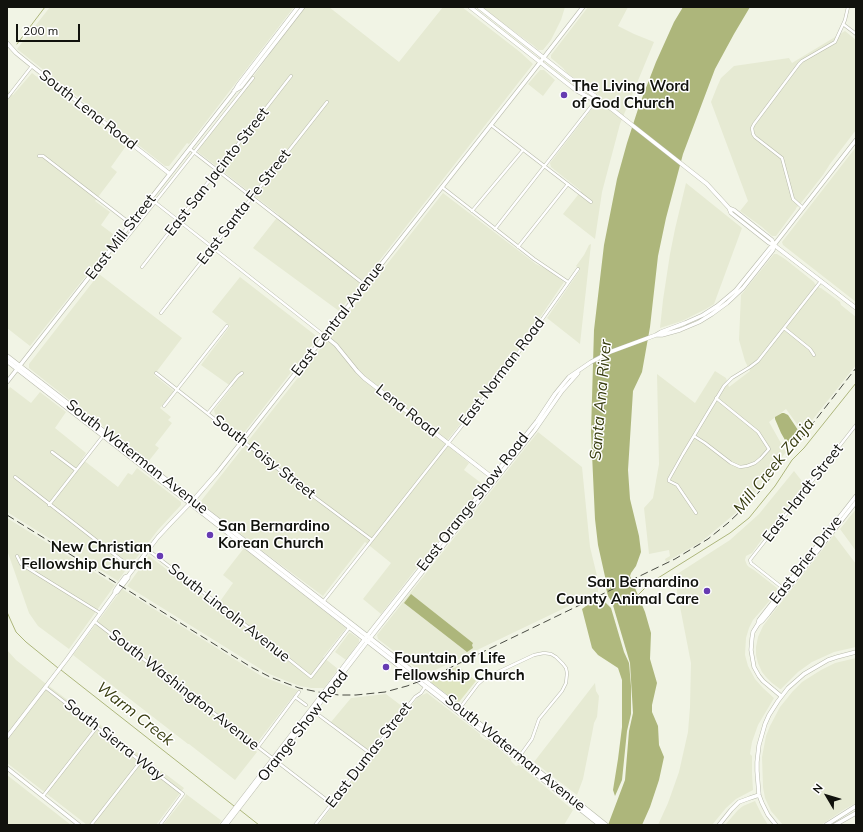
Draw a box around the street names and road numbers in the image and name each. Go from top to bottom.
street label: South Lena Road [35,66,141,154]
street label: East San Jacinto Street [161,104,273,240]
street label: East Santa Fe Street [193,146,295,268]
street label: East Mill Street [82,191,160,283]
street label: East Central Avenue [288,258,388,380]
street label: East Norman Road [455,314,549,430]
street label: Lena Road [372,381,442,441]
street label: South Waterman Avenue [62,396,212,518]
street label: South Foisy Street [209,411,319,503]
street label: East Orange Show Road [413,429,533,575]
street label: East Hardt Street [759,440,847,546]
street label: East Brier Drive [766,512,846,608]
street label: South Lincoln Avenue [165,560,293,666]
street label: South Washington Avenue [105,626,263,754]
street label: Orange Show Road [254,667,352,785]
street label: South Waterman Avenue [441,691,589,815]
street label: South Sierra Way [60,695,168,785]
street label: East Dumas Street [322,699,416,811]

